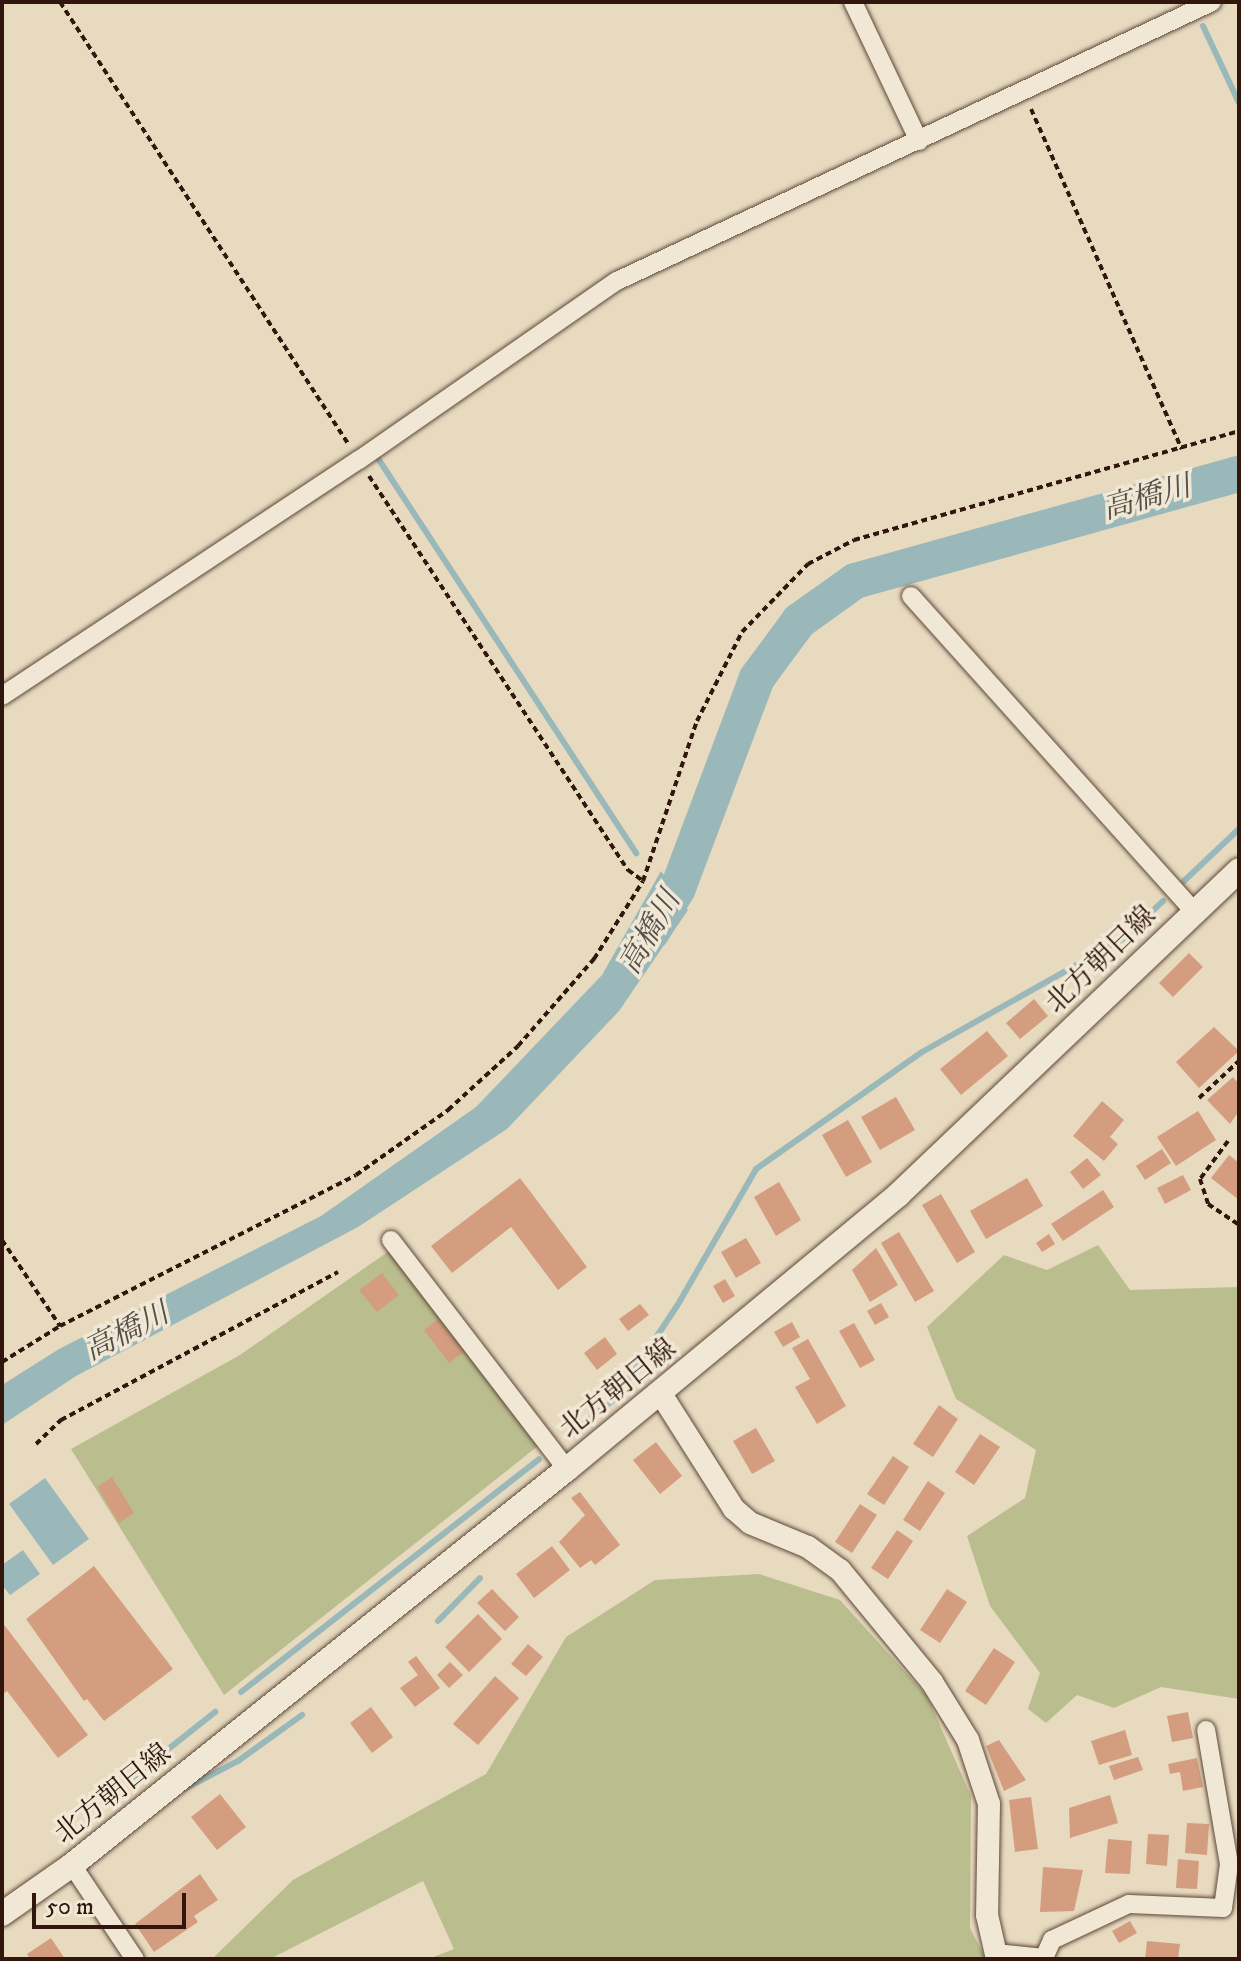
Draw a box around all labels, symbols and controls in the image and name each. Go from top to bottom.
water label: 高橋川 [1099,469,1195,529]
water label: 高橋川 [613,885,689,981]
street label: 北方朝日線 [1039,899,1163,1021]
water label: 高橋川 [79,1297,175,1369]
street label: 北方朝日線 [553,1332,683,1446]
street label: 北方朝日線 [48,1737,178,1851]
scale bar [36,1877,190,1927]
text: 50 m [46,1892,94,1922]

